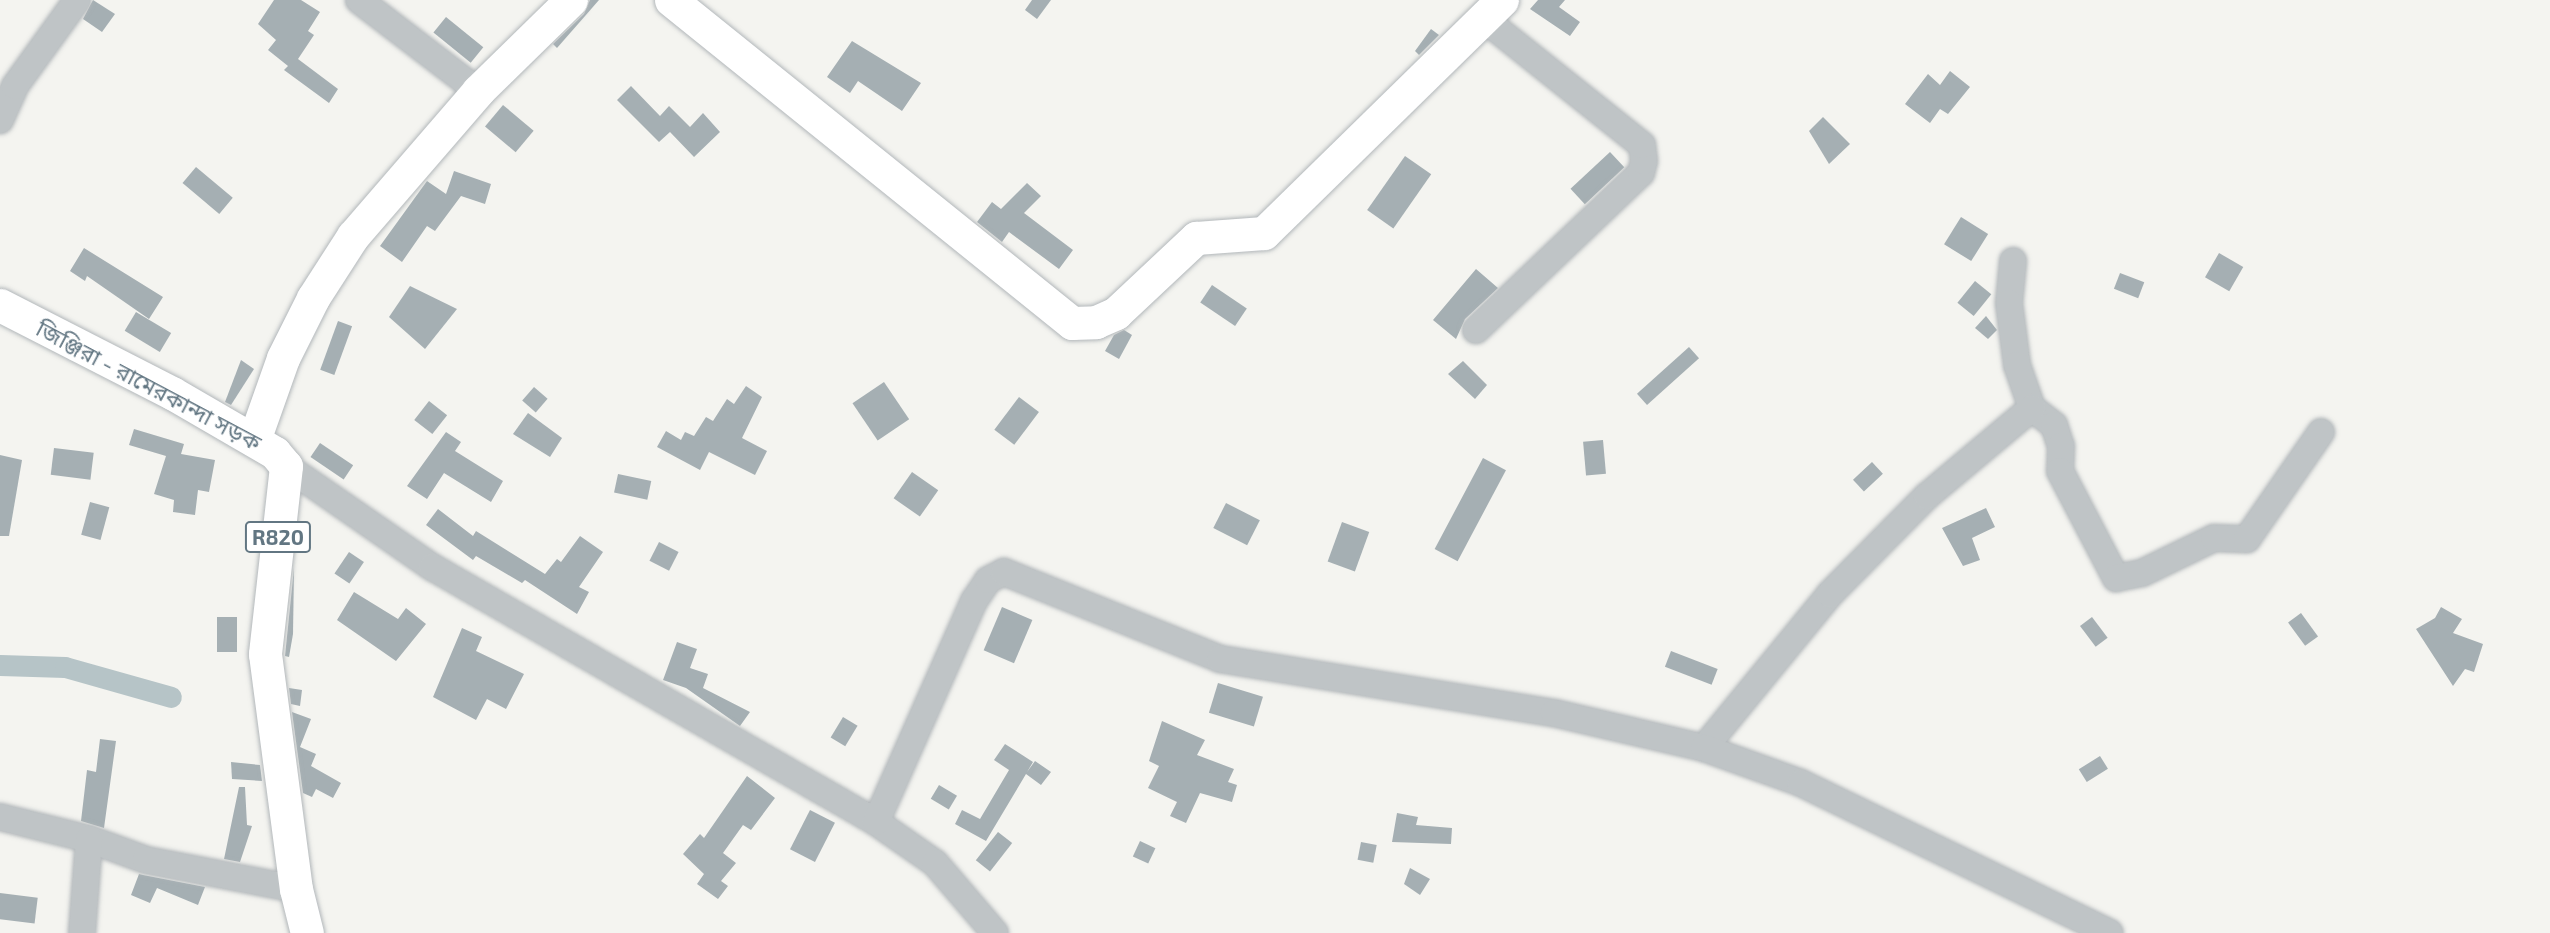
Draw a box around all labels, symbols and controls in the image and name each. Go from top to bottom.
street label: জিঞ্জিরা - রামেরকান্দা সড়ক [32,314,266,456]
road number: R820 [245,520,311,554]

